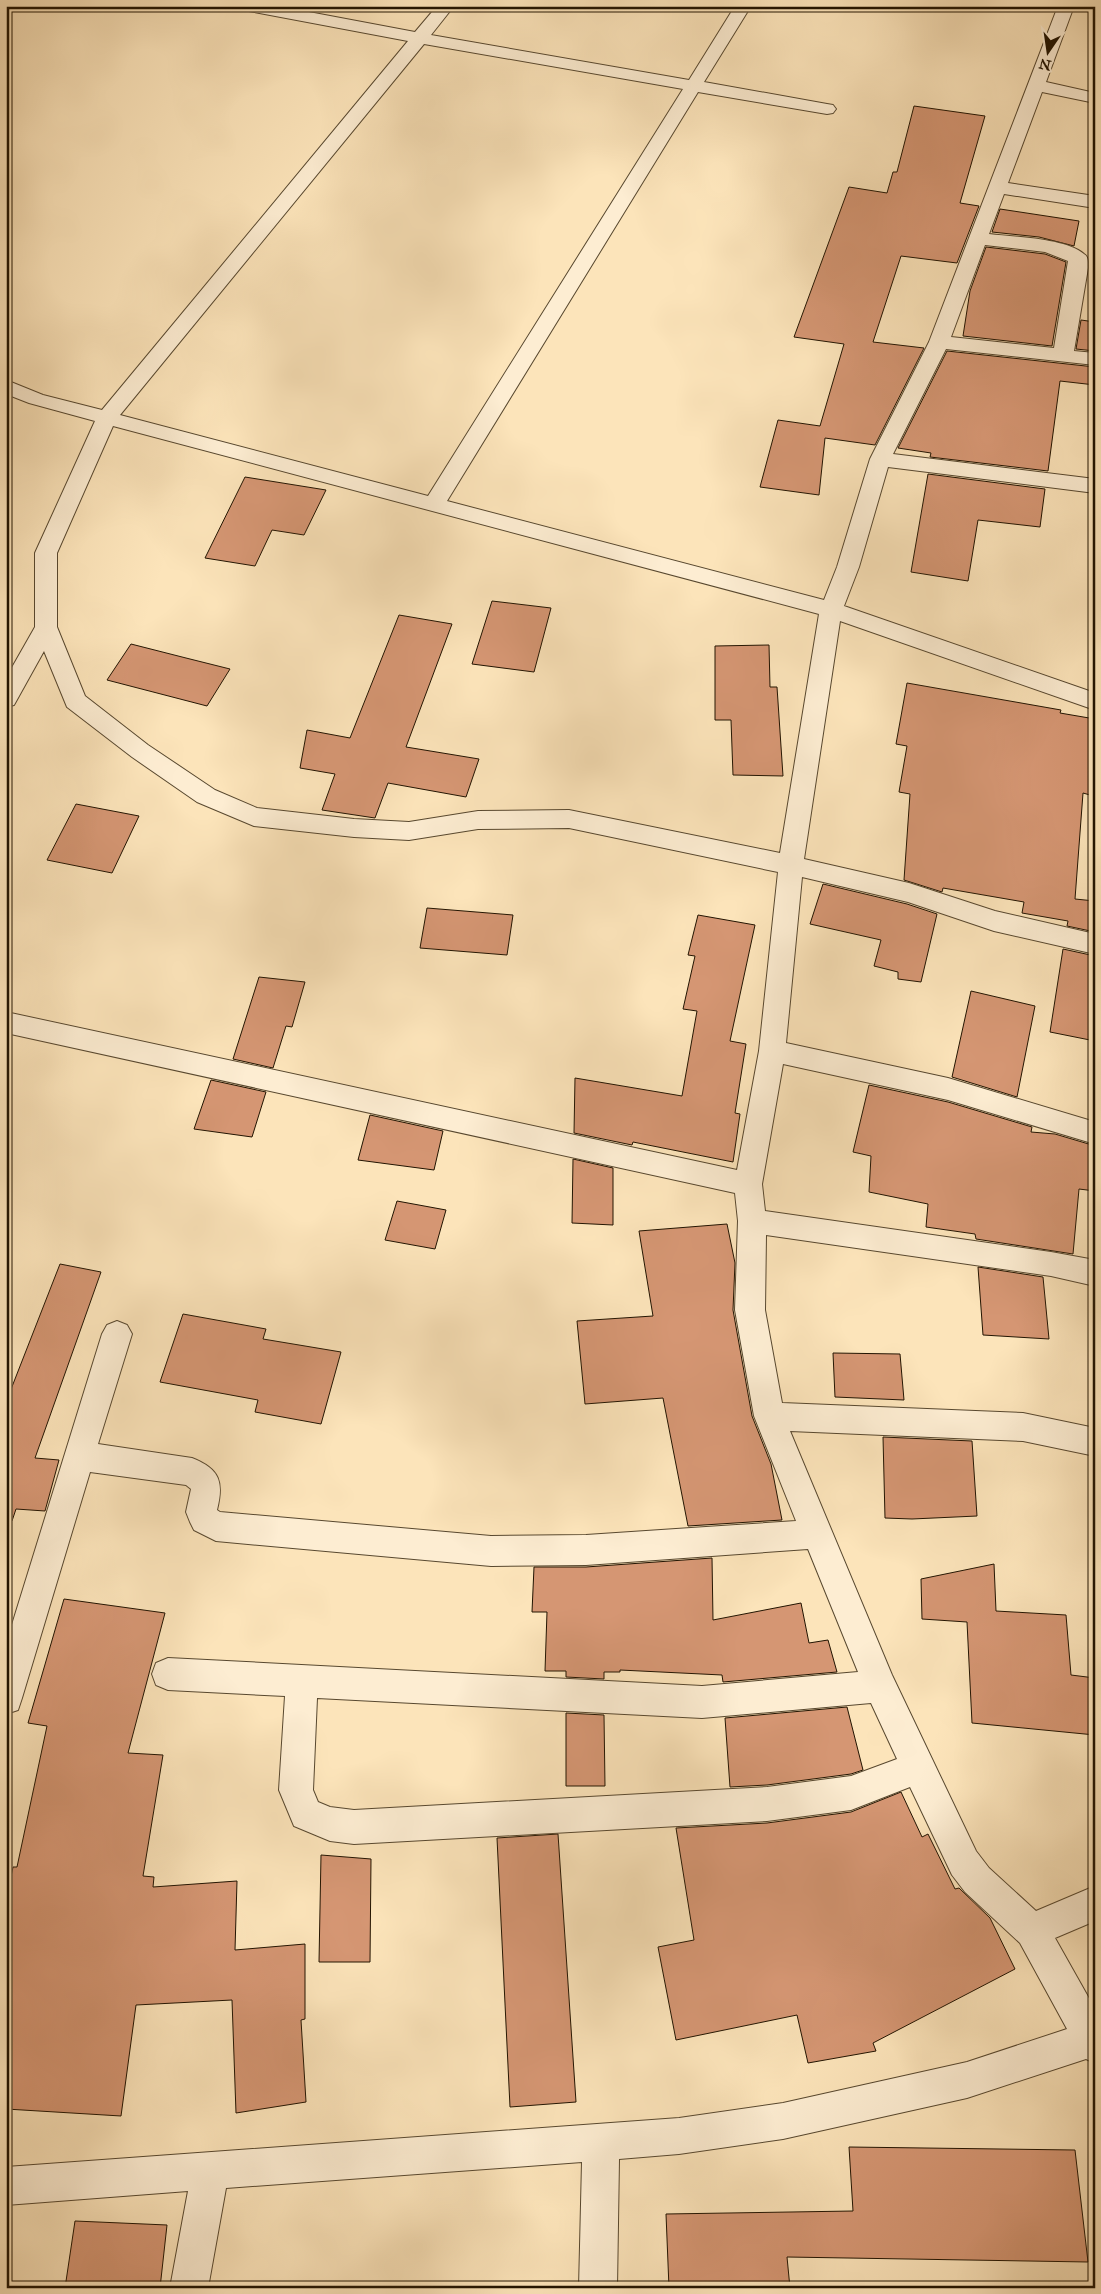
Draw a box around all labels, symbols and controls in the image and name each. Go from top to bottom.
north arrow [1024,28,1074,78]
text: N [1037,55,1053,74]

